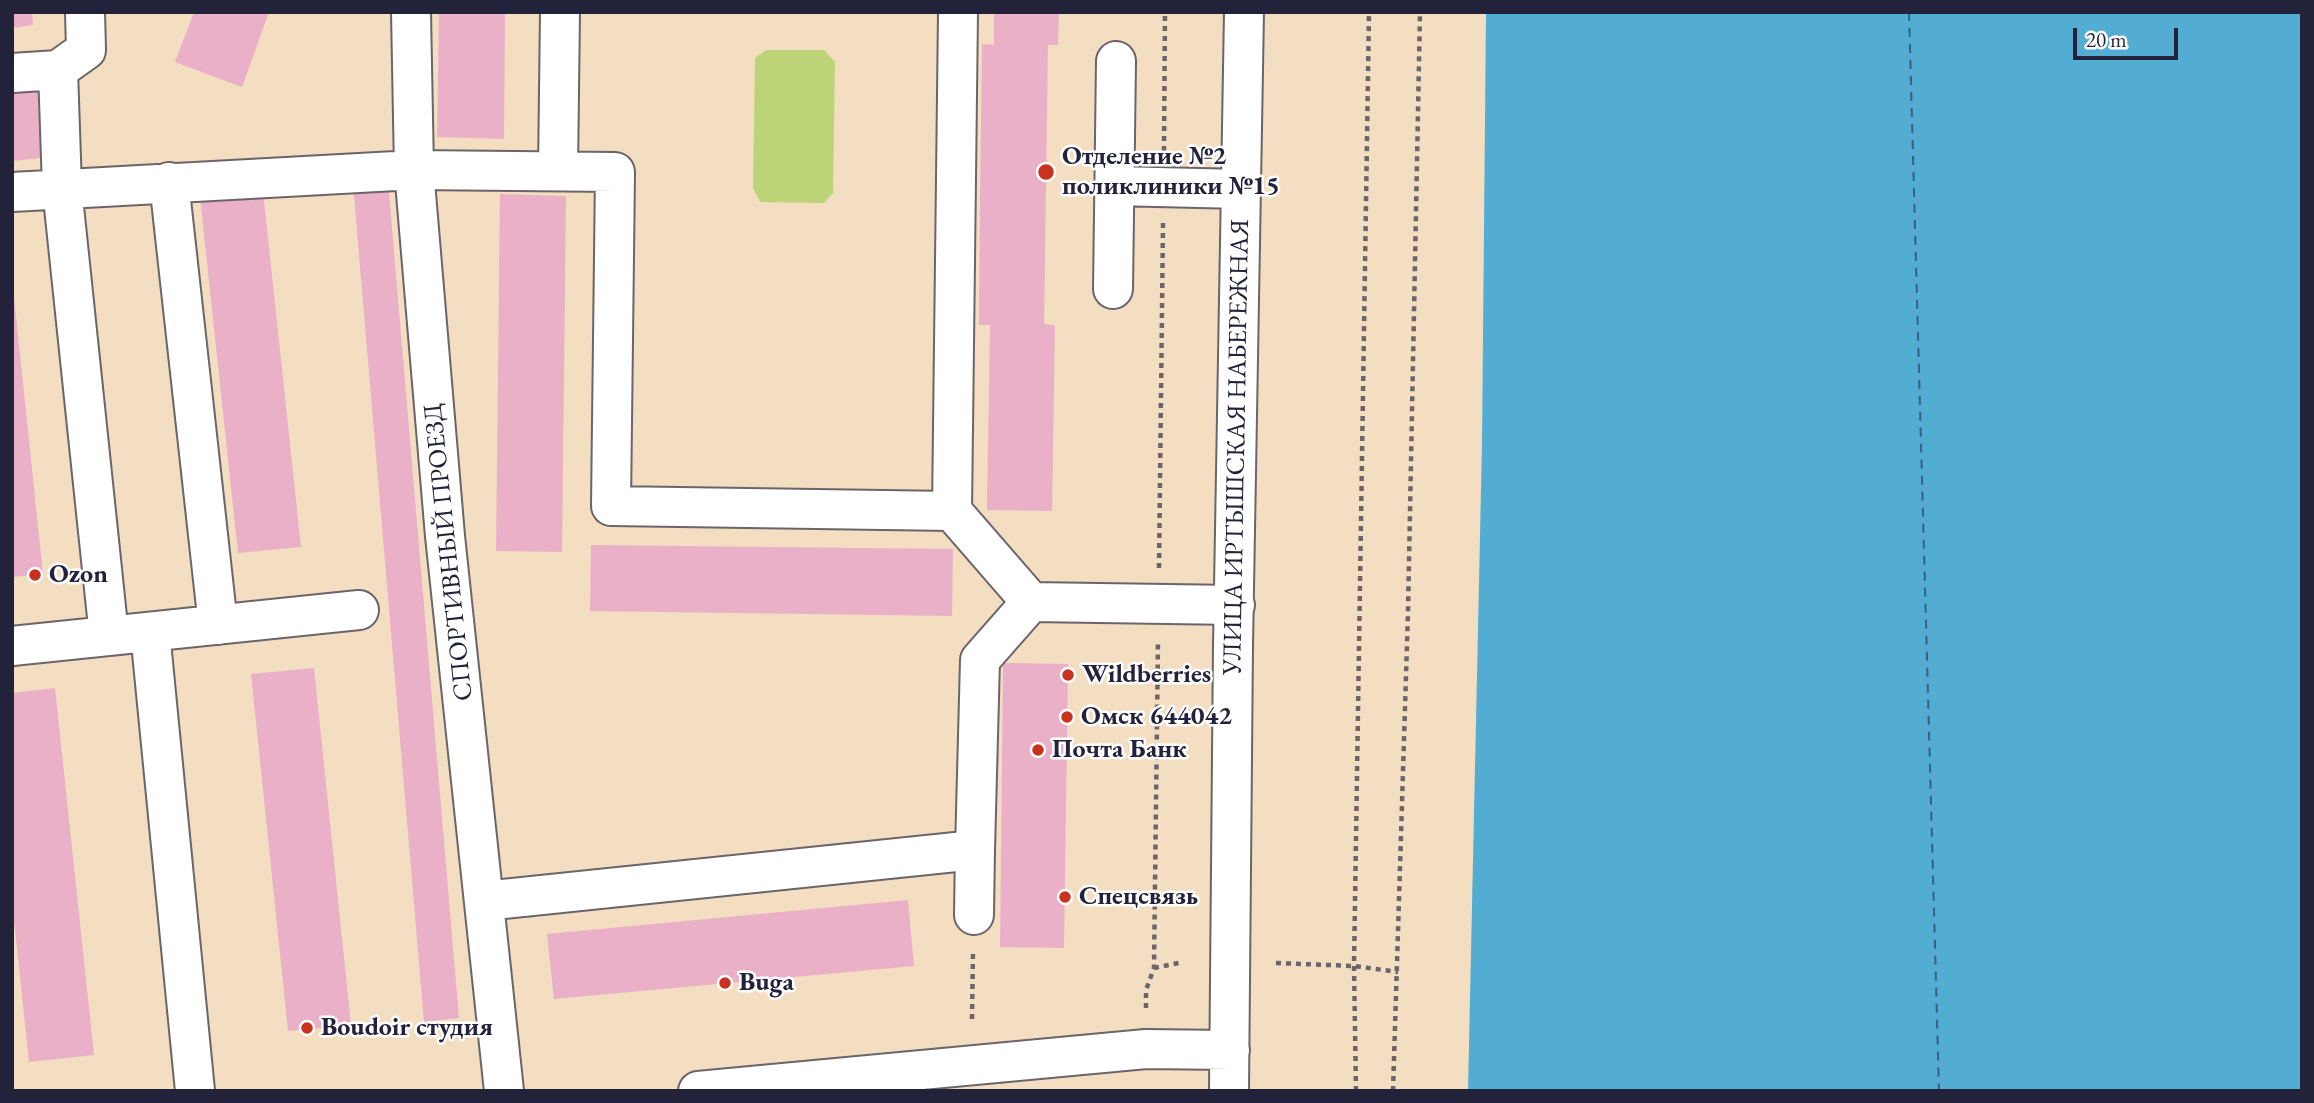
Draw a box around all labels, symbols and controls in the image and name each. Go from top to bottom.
scale bar [2076,14,2181,58]
text: 20 m [2086,26,2127,53]
place label: Отделение №2 поликлиники №15 [1062,141,1280,202]
marker: Отделение №2 поликлиники №15 [1036,162,1056,182]
street label: УЛИЦА ИРТЫШСКАЯ НАБЕРЕЖНАЯ [1217,219,1257,675]
street label: СПОРТИВНЫЙ ПРОЕЗД [418,402,480,702]
place label: Ozon [49,559,108,591]
marker: Ozon [27,567,43,583]
place label: Wildberries [1082,659,1211,691]
marker: Wildberries [1060,667,1076,683]
place label: Омск 644042 [1081,701,1232,733]
marker: Омск 644042 [1059,709,1075,725]
place label: Почта Банк [1052,734,1187,766]
marker: Почта Банк [1030,742,1046,758]
place label: Спецсвязь [1079,881,1198,913]
marker: Спецсвязь [1057,889,1073,905]
place label: Buga [739,967,794,999]
marker: Buga [717,975,733,991]
place label: Boudoir студия [321,1012,493,1044]
marker: Boudoir студия [299,1020,315,1036]

